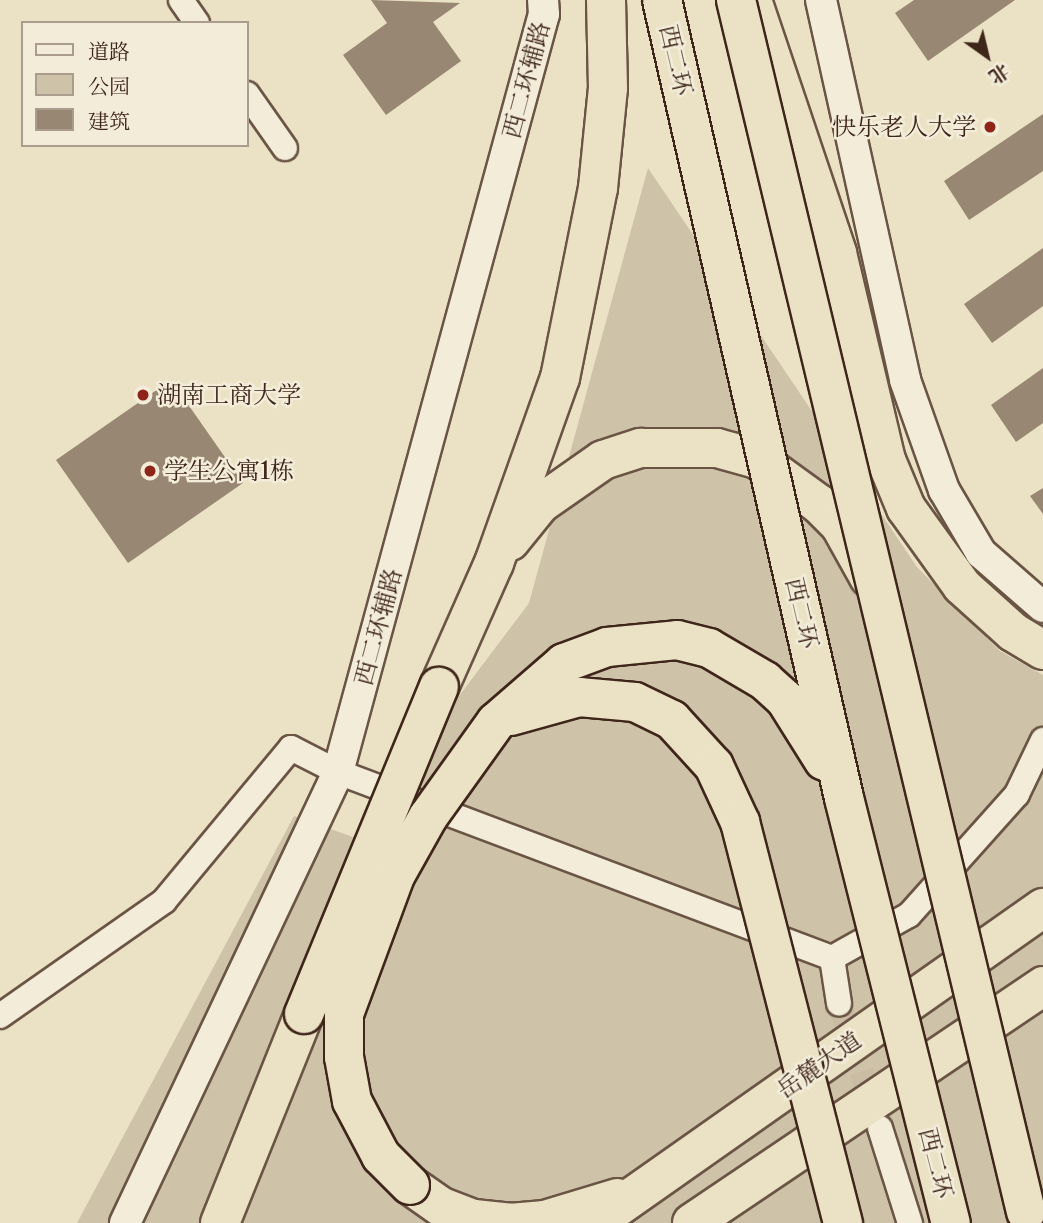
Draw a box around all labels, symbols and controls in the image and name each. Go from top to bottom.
street label: 西二环辅路 [497,18,555,142]
legend [21,21,248,147]
north arrow [952,21,1022,91]
street label: 西二环 [654,22,698,98]
text: 道路 [88,39,130,64]
text: 北 [985,59,1013,89]
text: 公园 [88,74,130,99]
text: 建筑 [88,109,130,134]
place label: 快乐老人大学 [832,113,976,141]
marker: 快乐老人大学 [982,119,998,135]
place label: 湖南工商大学 [157,381,301,409]
marker: 湖南工商大学 [135,387,151,403]
place label: 学生公寓1栋 [164,457,294,485]
marker: 学生公寓1栋 [142,463,158,479]
street label: 西二环辅路 [349,565,407,689]
street label: 西二环 [780,575,824,651]
street label: 岳麓大道 [771,1026,867,1104]
street label: 西二环 [913,1125,959,1201]

